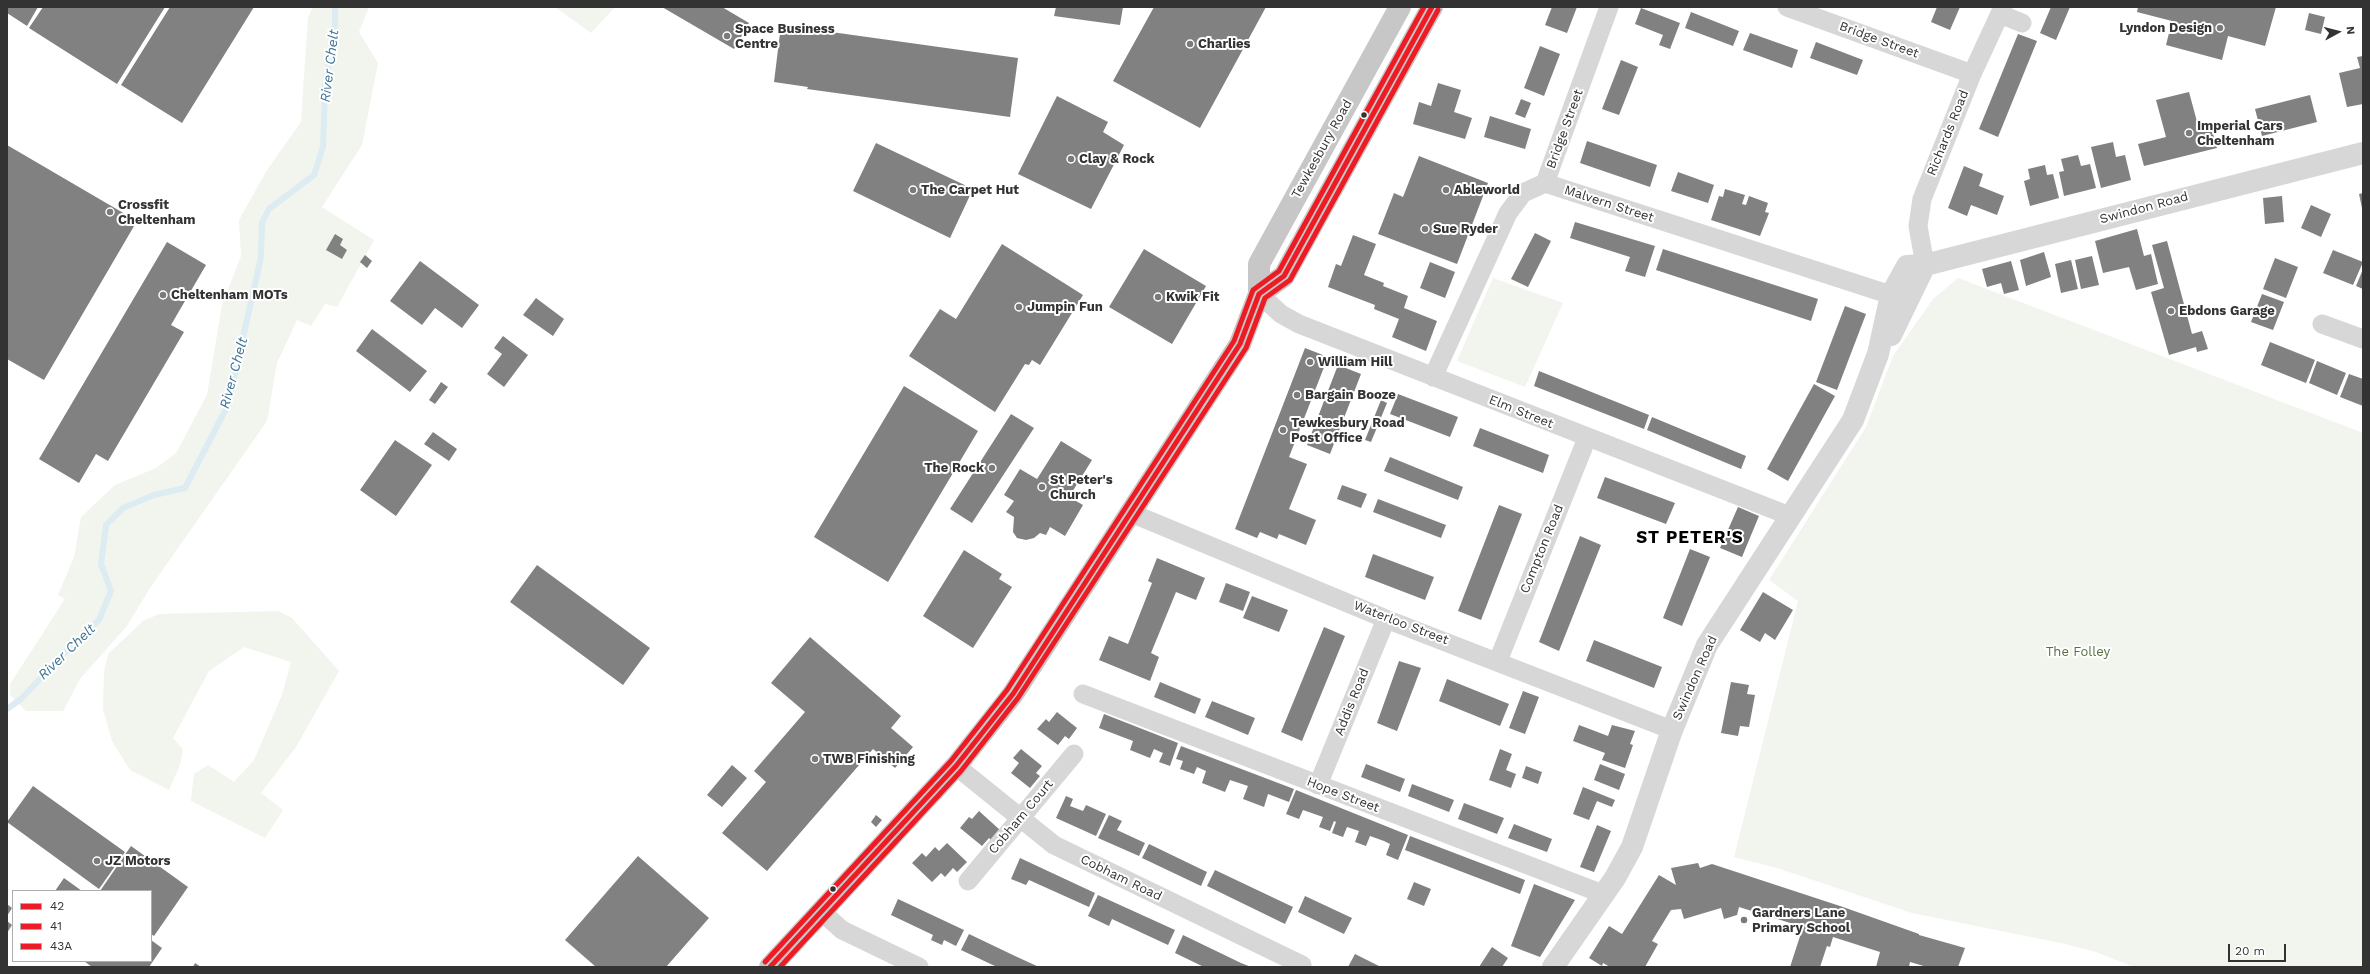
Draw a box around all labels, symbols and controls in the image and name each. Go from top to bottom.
north arrow [2318,12,2358,52]
street label: Bridge Street [1837,18,1921,62]
place label: Lyndon Design [2119,20,2212,36]
place label: Space Business Centre [735,21,835,52]
marker: Lyndon Design [2215,23,2225,33]
text: N [2343,26,2357,35]
water label: River Chelt [317,29,343,103]
marker: Space Business Centre [722,31,732,41]
place label: Charlies [1198,36,1251,52]
marker: Charlies [1185,39,1195,49]
street label: Bridge Street [1543,87,1587,171]
street label: Richards Road [1924,88,1972,178]
street label: Tewkesbury Road [1288,97,1356,201]
unlabelled marker [1359,110,1369,120]
place label: Imperial Cars Cheltenham [2197,118,2283,149]
marker: Imperial Cars Cheltenham [2184,128,2194,138]
place label: Clay & Rock [1079,151,1155,167]
marker: Clay & Rock [1066,154,1076,164]
place label: The Carpet Hut [921,182,1019,198]
place label: Ableworld [1454,182,1520,198]
street label: Malvern Street [1562,182,1656,226]
marker: The Carpet Hut [908,185,918,195]
marker: Ableworld [1441,185,1451,195]
street label: Swindon Road [2098,189,2190,227]
place label: Crossfit Cheltenham [118,197,196,228]
marker: Crossfit Cheltenham [105,207,115,217]
place label: Sue Ryder [1433,221,1498,237]
marker: Sue Ryder [1420,224,1430,234]
place label: Cheltenham MOTs [171,287,288,303]
place label: Kwik Fit [1166,289,1220,305]
marker: Cheltenham MOTs [158,290,168,300]
marker: Kwik Fit [1153,292,1163,302]
place label: Jumpin Fun [1027,299,1103,315]
marker: Jumpin Fun [1014,302,1024,312]
place label: Ebdons Garage [2179,303,2275,319]
marker: Ebdons Garage [2166,306,2176,316]
water label: River Chelt [216,335,252,411]
place label: William Hill [1318,354,1392,370]
marker: William Hill [1305,357,1315,367]
place label: Bargain Booze [1305,387,1396,403]
marker: Bargain Booze [1292,390,1302,400]
street label: Elm Street [1486,392,1556,432]
place label: Tewkesbury Road Post Office [1291,415,1405,446]
marker: Tewkesbury Road Post Office [1278,425,1288,435]
place label: The Rock [924,460,984,476]
marker: The Rock [987,463,997,473]
place label: St Peter's Church [1050,472,1113,503]
marker: St Peter's Church [1037,482,1047,492]
street label: Compton Road [1517,502,1567,596]
district label: ST PETER'S [1636,528,1744,548]
street label: Waterloo Street [1351,598,1451,648]
water label: River Chelt [35,621,99,683]
street label: Swindon Road [1669,633,1721,723]
park label: The Folley [2046,644,2110,660]
street label: Addis Road [1331,666,1373,738]
place label: TWB Finishing [823,751,915,767]
marker: TWB Finishing [810,754,820,764]
street label: Hope Street [1305,774,1381,816]
street label: Cobham Court [985,777,1057,857]
street label: Cobham Road [1078,852,1164,904]
place label: JZ Motors [105,853,170,869]
marker: JZ Motors [92,856,102,866]
unlabelled marker [828,884,838,894]
legend [12,890,152,962]
text: 42 [50,899,64,913]
place label: Gardners Lane Primary School [1752,905,1850,936]
marker: Gardners Lane Primary School [1739,915,1749,925]
text: 41 [50,919,62,933]
scale bar [2230,936,2288,962]
text: 43A [50,939,72,953]
text: 20 m [2235,944,2265,958]

